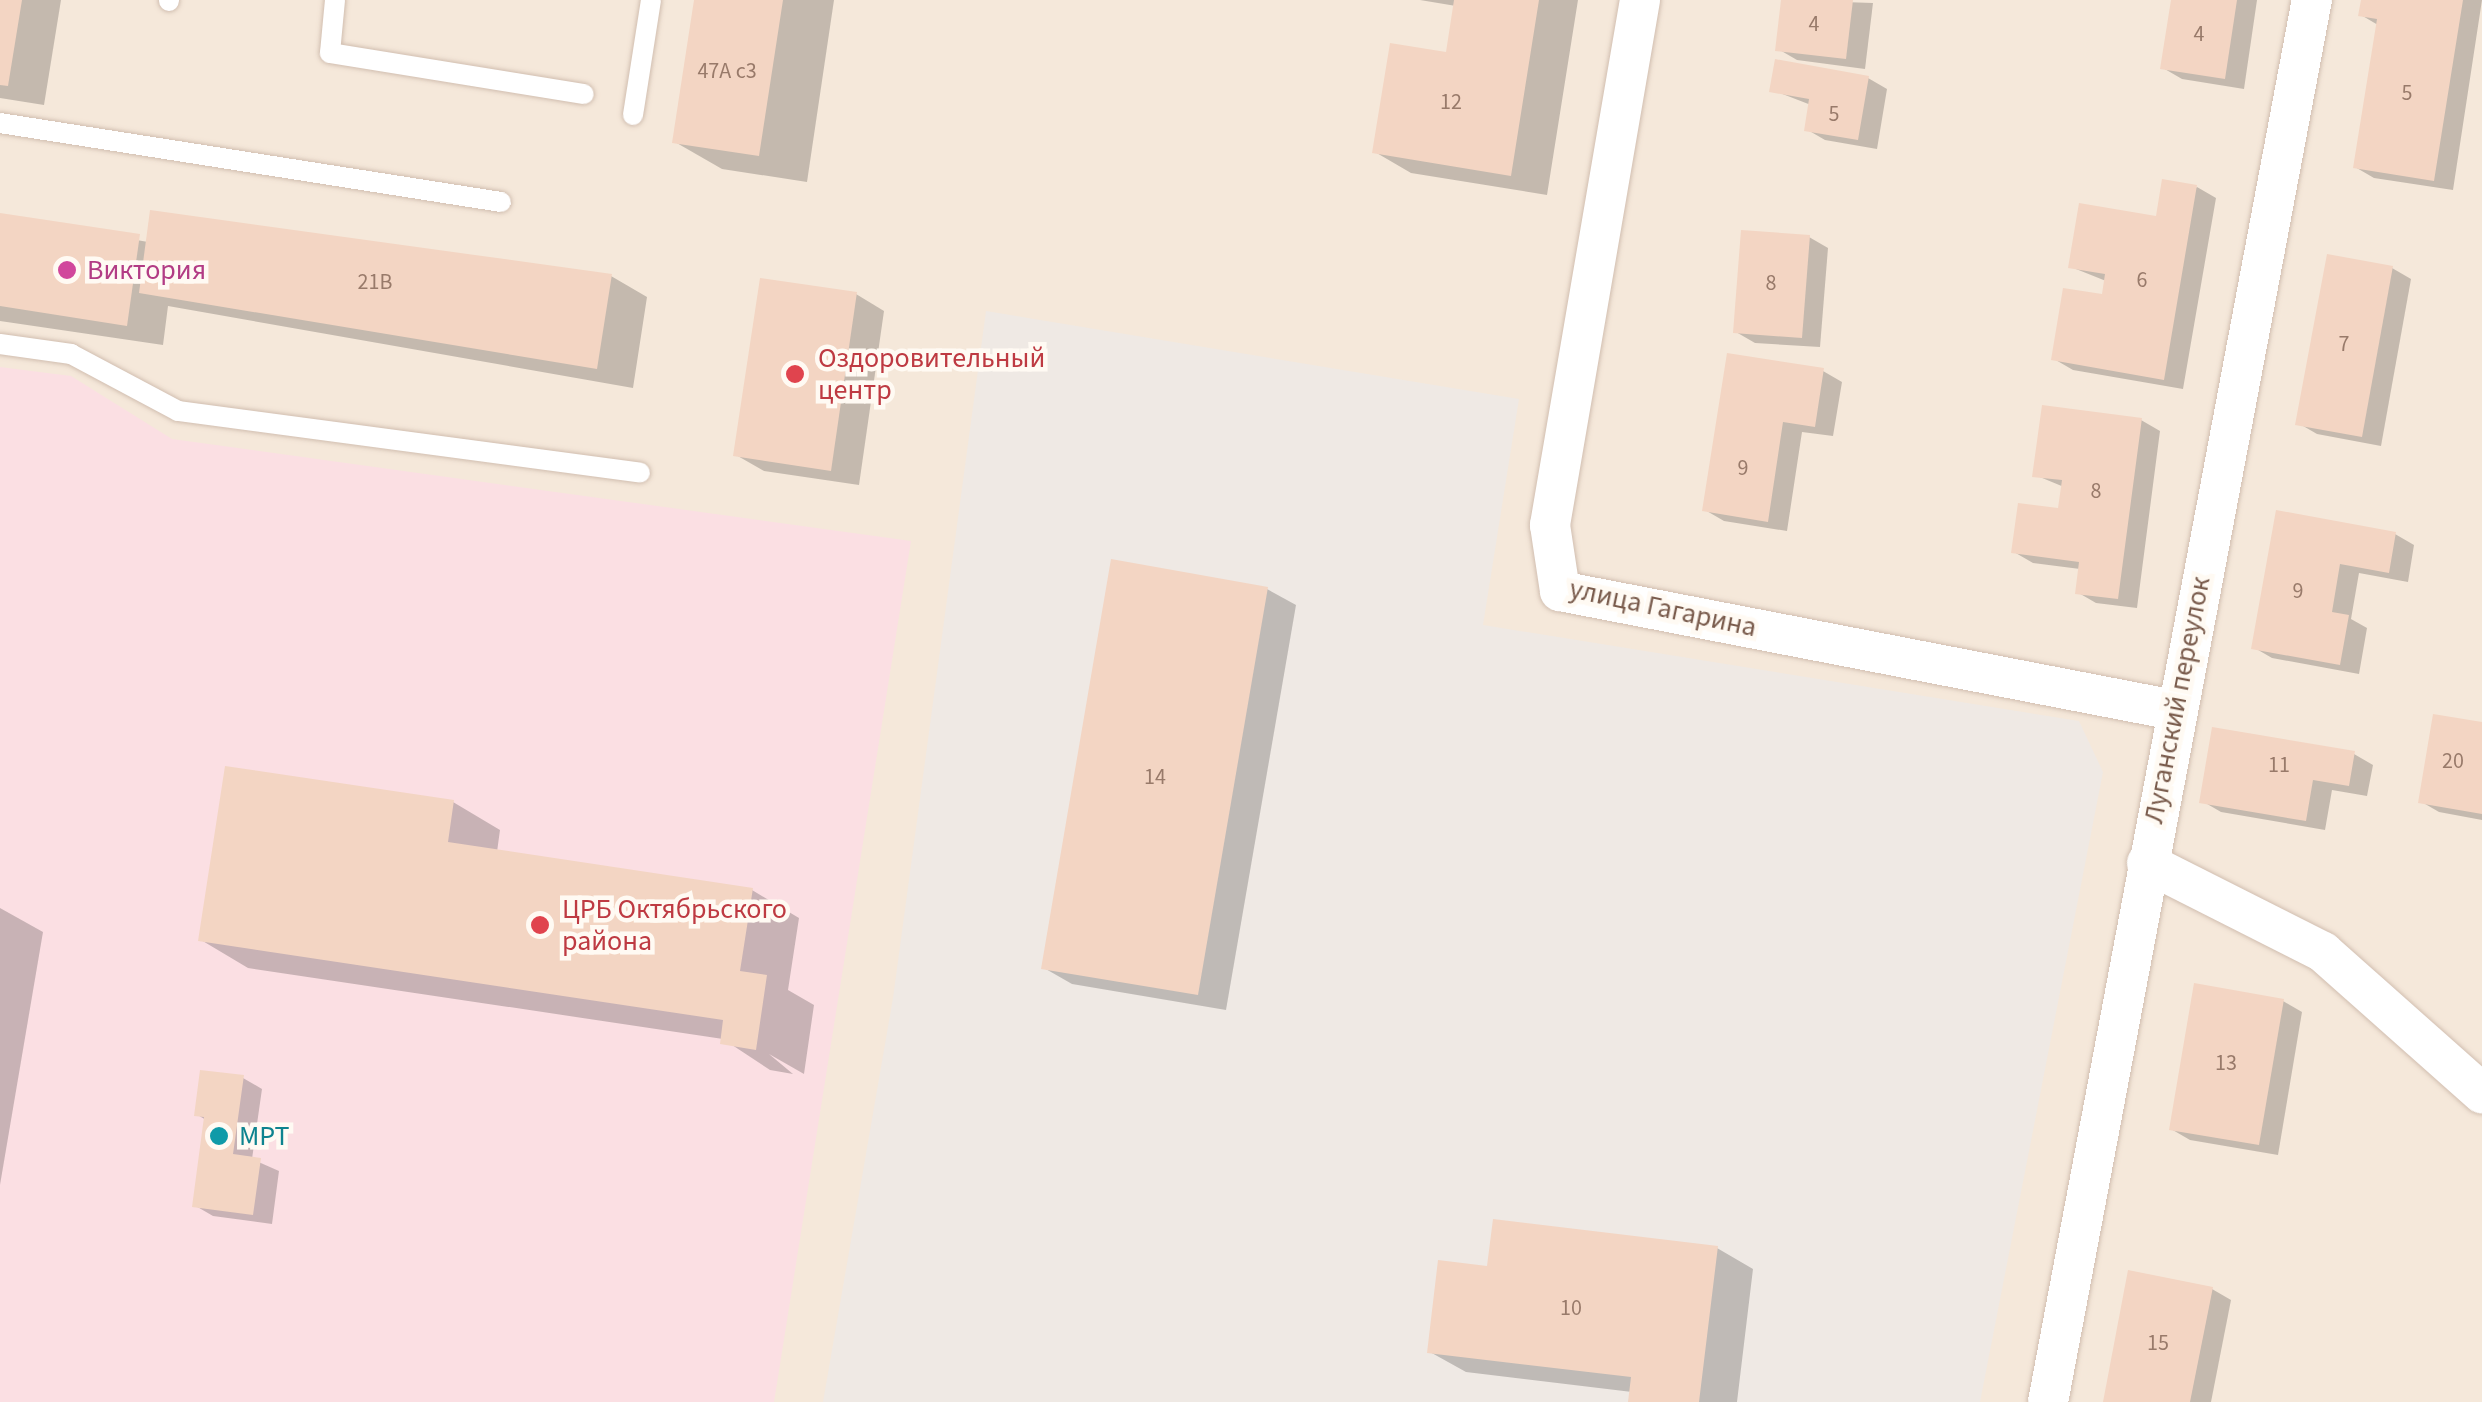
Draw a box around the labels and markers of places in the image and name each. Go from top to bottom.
place label: Виктория [87,253,206,287]
marker: Виктория [56,259,78,281]
place label: Оздоровительный центр [818,341,1045,407]
marker: Оздоровительный центр [782,361,808,387]
place label: ЦРБ Октябрьского района [562,892,787,958]
marker: ЦРБ Октябрьского района [527,912,553,938]
place label: МРТ [239,1119,290,1153]
marker: МРТ [208,1125,230,1147]

